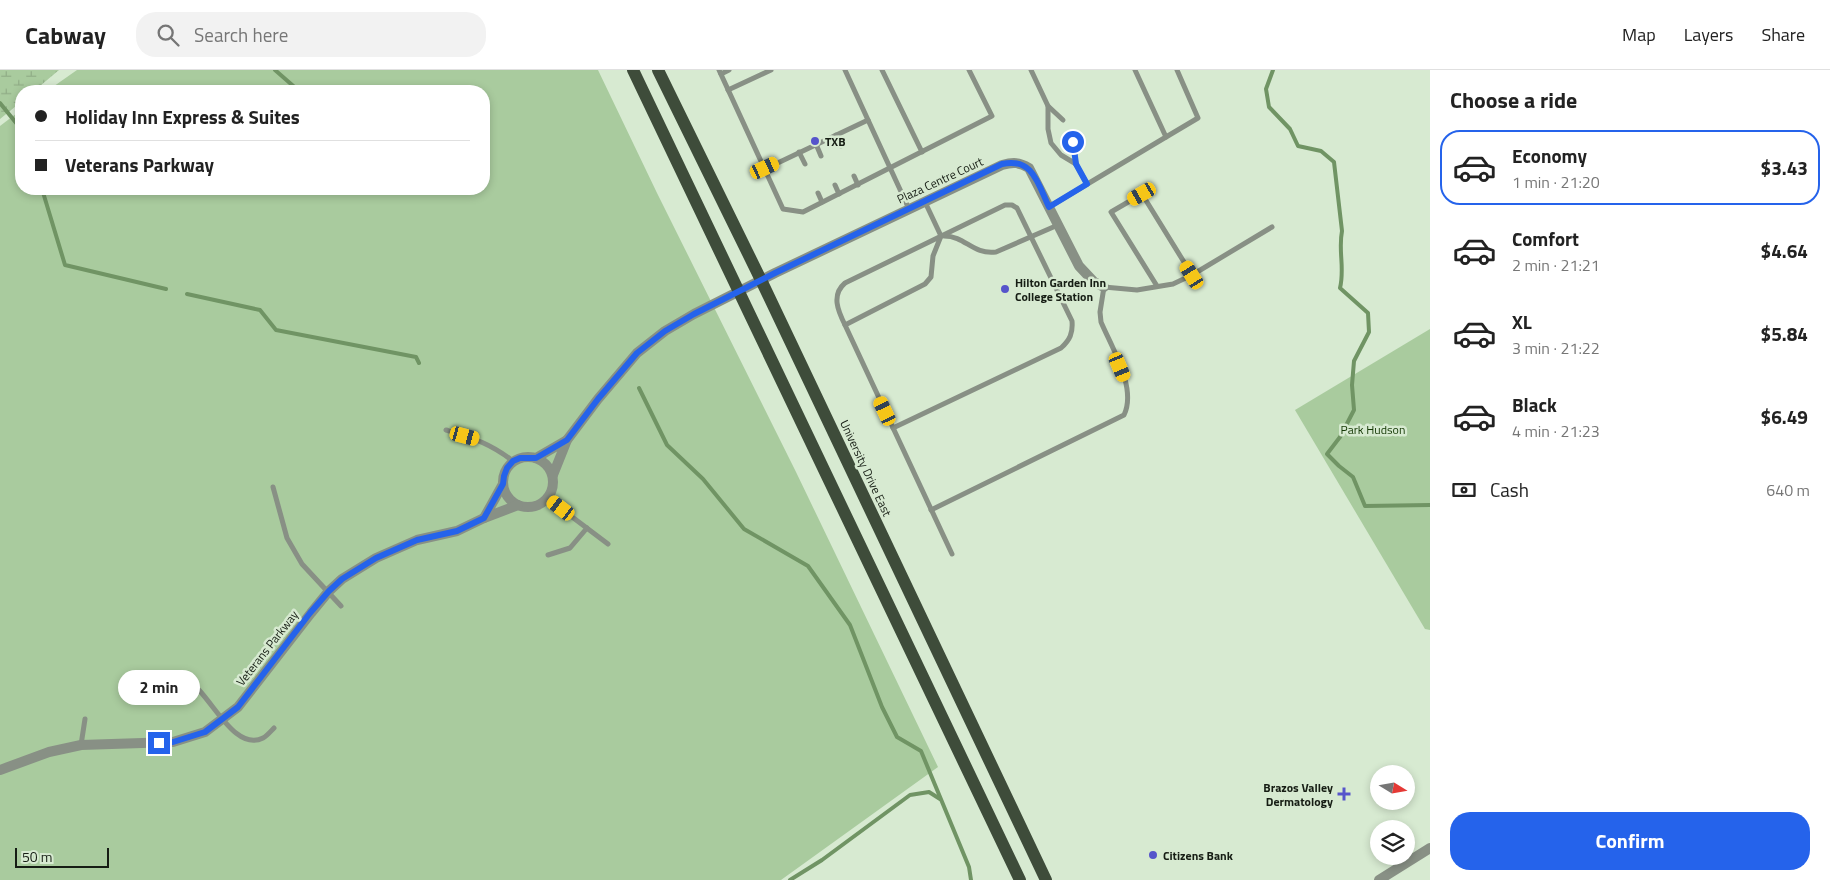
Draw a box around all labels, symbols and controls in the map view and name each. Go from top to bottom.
search box [136,12,486,57]
text: Cabway [25,17,106,53]
text: Search here [194,20,288,49]
icon: search [154,21,182,49]
text: Map [1622,21,1656,48]
text: Layers [1684,21,1733,48]
text: Share [1761,21,1805,48]
text: Choose a ride [1450,83,1577,117]
text: Holiday Inn Express & Suites [65,102,300,131]
route start [1062,131,1084,153]
place label: TXB [825,132,845,151]
marker: TXB [809,135,821,147]
text: Economy [1512,141,1587,170]
icon: car [1452,145,1497,190]
text: Veterans Parkway [65,150,214,179]
street label: Plaza Centre Court [894,151,987,208]
text: $3.43 [1761,153,1808,182]
car [748,155,781,181]
text: 1 min · 21:20 [1512,170,1600,194]
car [1125,180,1158,208]
text: Comfort [1512,224,1579,253]
icon: car [1452,228,1497,273]
text: $4.64 [1761,236,1808,265]
text: 2 min · 21:21 [1512,253,1600,277]
car [1177,258,1206,292]
place label: Hilton Garden Inn College Station [1015,273,1106,306]
marker: Hilton Garden Inn College Station [999,283,1011,295]
text: XL [1512,307,1532,336]
icon: car [1452,311,1497,356]
text: $5.84 [1761,319,1808,348]
text: 3 min · 21:22 [1512,336,1600,360]
car [1107,350,1132,384]
text: Black [1512,390,1557,419]
car [871,394,898,428]
icon: car [1452,394,1497,439]
text: $6.49 [1761,402,1808,431]
street label: University Drive East [835,416,897,520]
text: 4 min · 21:23 [1512,419,1600,443]
park label: Park Hudson [1341,420,1405,439]
car [448,425,481,447]
text: Cash [1490,475,1529,504]
icon: cash [1450,476,1478,504]
text: 640 m [1766,478,1810,502]
car [544,493,577,523]
street label: Veterans Parkway [231,606,303,690]
callout: 2 min [118,670,200,706]
text: 2 min [140,675,178,699]
route end [148,732,170,754]
north arrow [1370,765,1415,810]
map controls [1370,765,1415,865]
place label: Brazos Valley Dermatology [1263,778,1333,811]
marker: Brazos Valley Dermatology [1337,787,1351,801]
button: Confirm [1450,812,1810,870]
button: layers [1370,820,1415,865]
scale bar [15,845,109,868]
text: 50 m [22,846,52,867]
place label: Citizens Bank [1163,846,1234,865]
marker: Citizens Bank [1147,849,1159,861]

